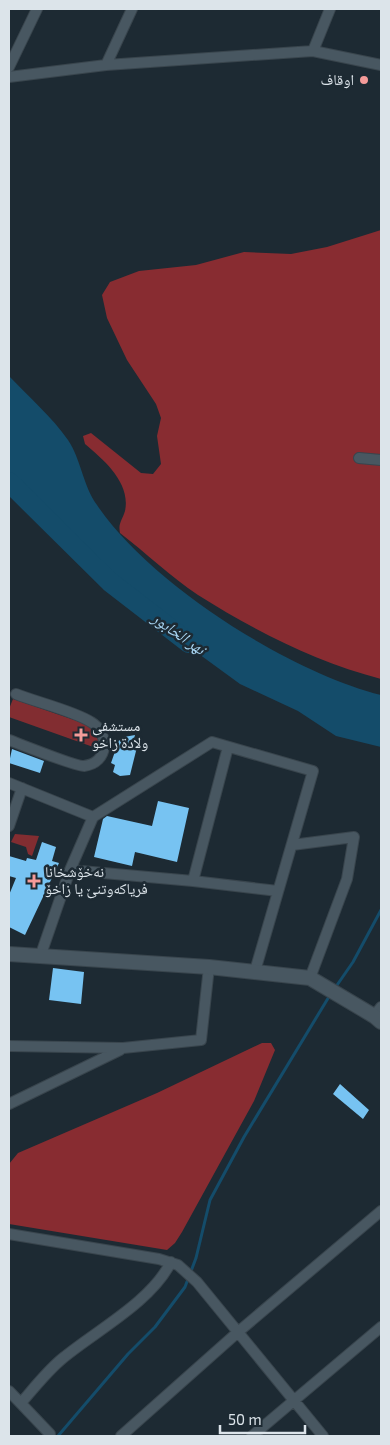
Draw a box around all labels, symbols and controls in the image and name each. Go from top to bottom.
place label: اوقاف [321,70,354,89]
marker: اوقاف [358,74,370,86]
water label: نهر الخابور [148,607,212,660]
place label: مستشفى ولادة زاخو [92,716,148,752]
marker: مستشفى ولادة زاخو [74,728,88,742]
place label: نه‌خۆشخانا فرياكه‌وتنێ يا زاخۆ [45,862,148,899]
marker: نه‌خۆشخانا فرياكه‌وتنێ يا زاخۆ [27,874,41,888]
scale bar [220,1402,305,1434]
text: 50 m [228,1410,262,1428]

